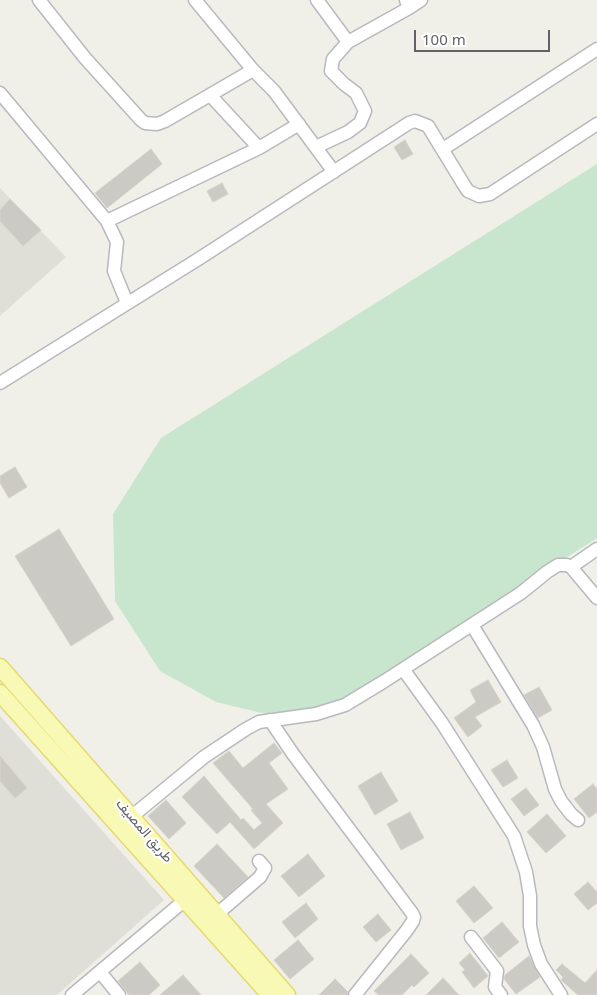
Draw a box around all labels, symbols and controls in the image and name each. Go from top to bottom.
scale bar [417,20,553,52]
text: 100 m [422,29,466,49]
street label: طريق المصيف [112,796,176,866]

